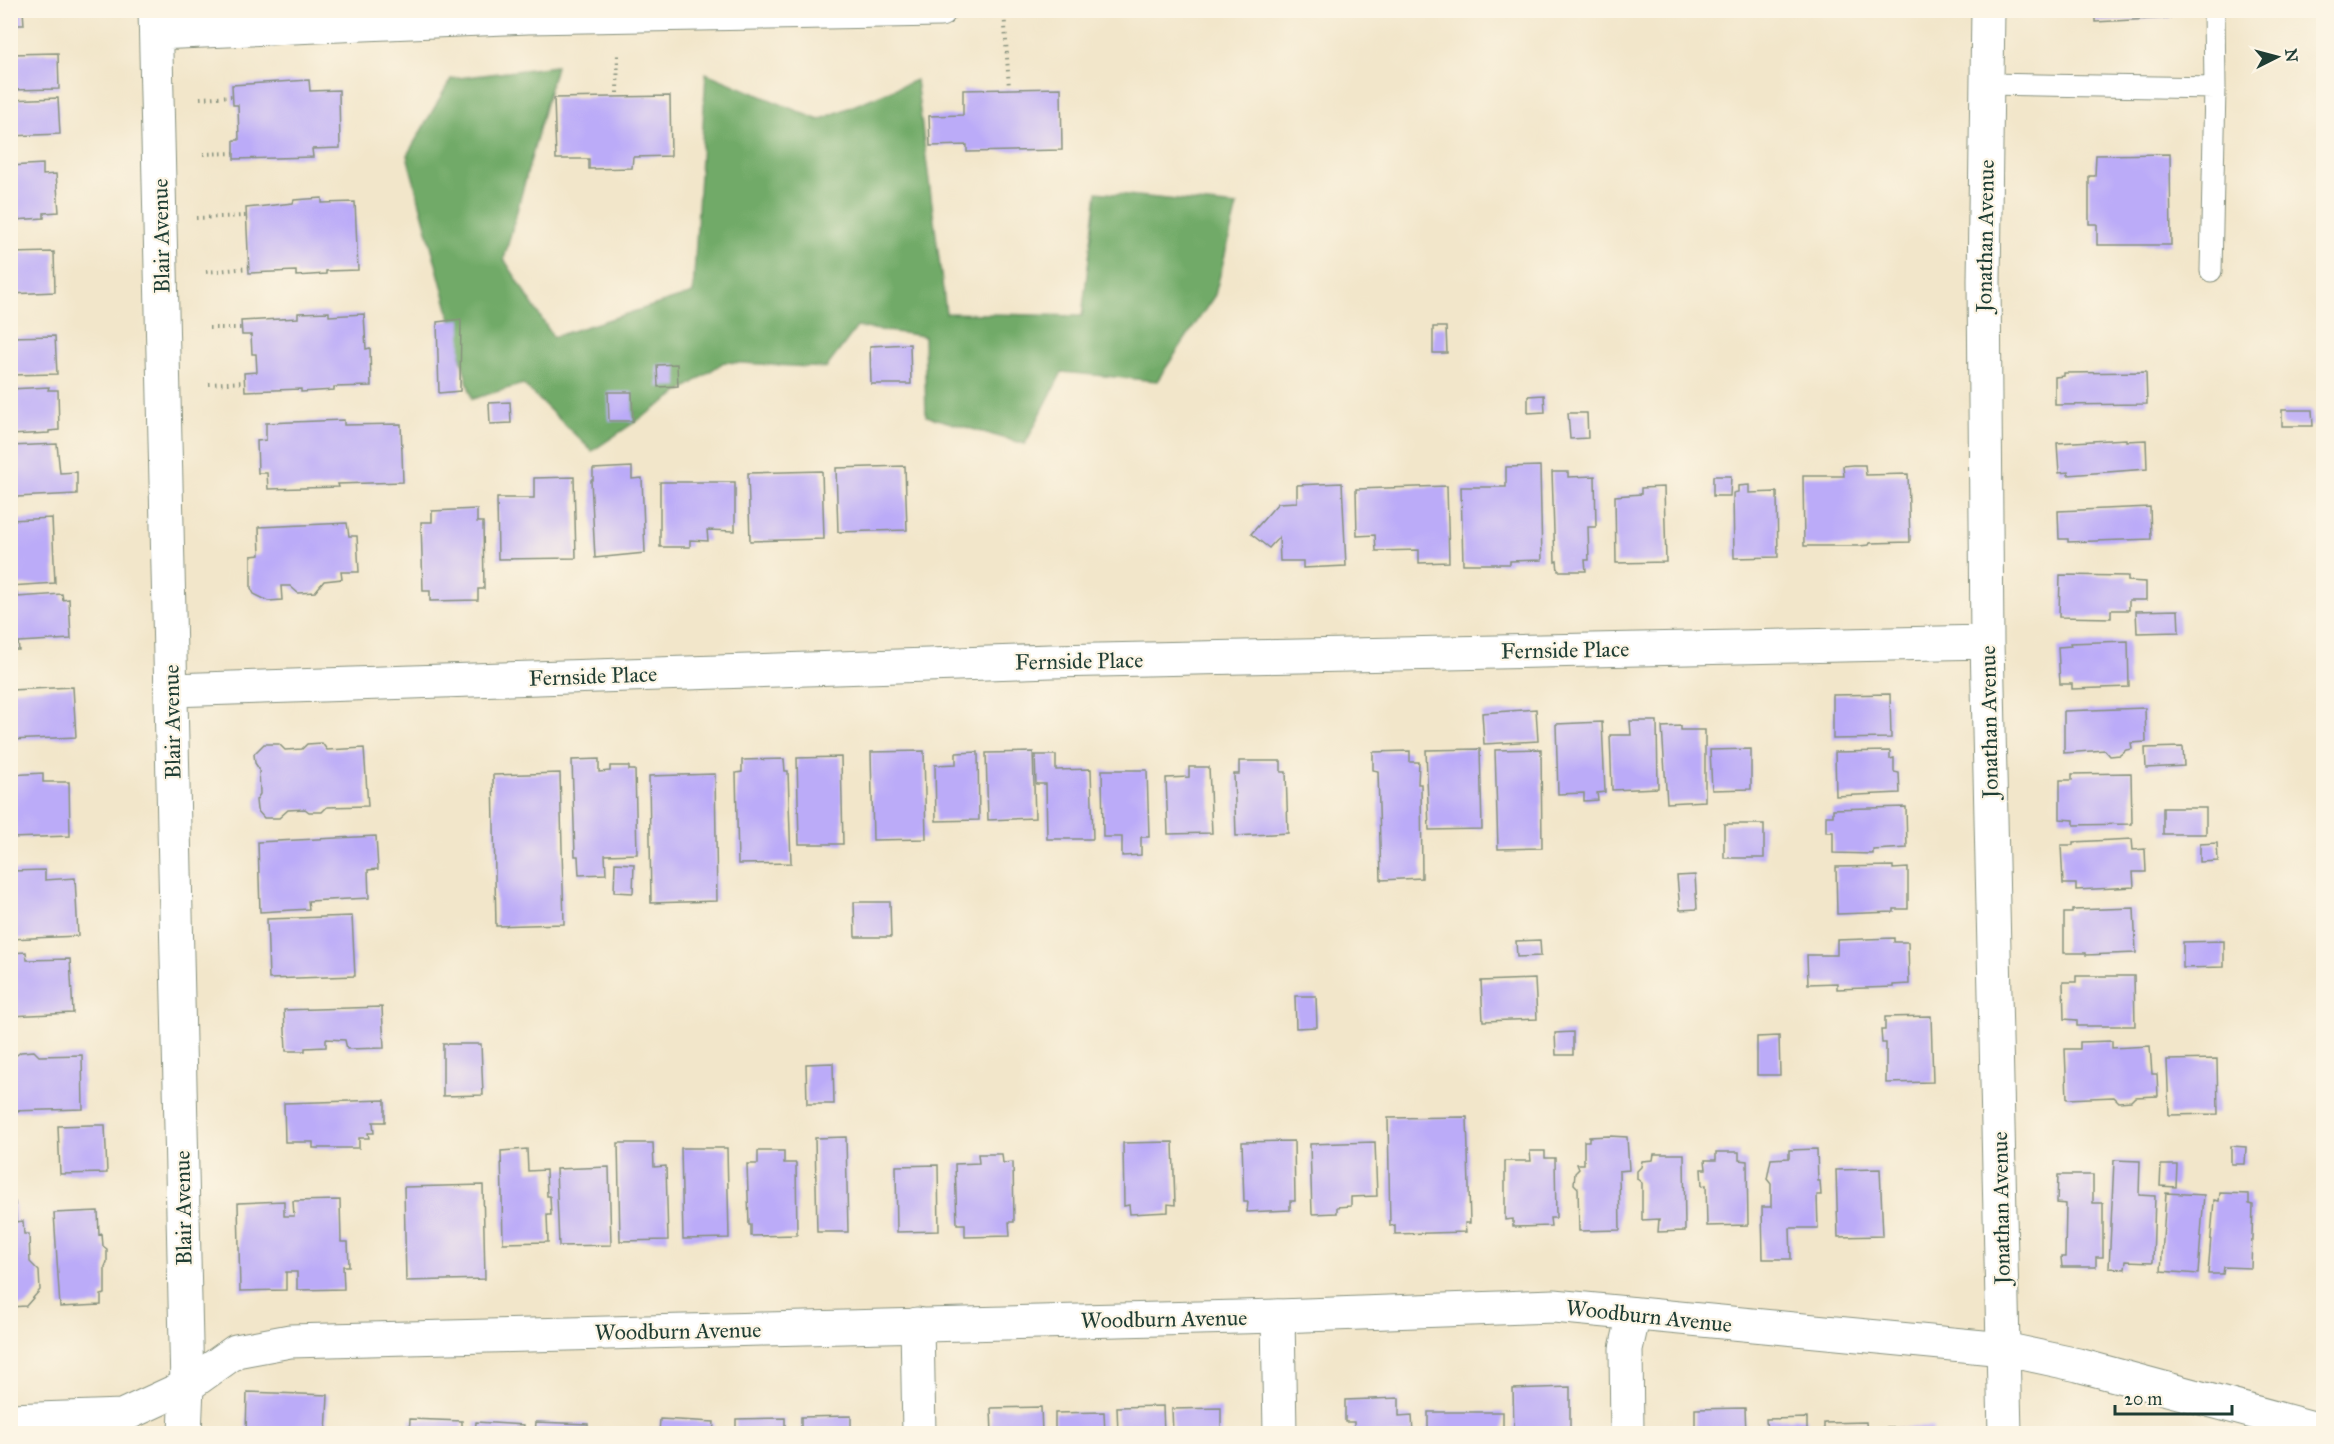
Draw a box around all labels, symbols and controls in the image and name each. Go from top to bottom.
north arrow [2247,27,2307,87]
text: N [2281,48,2302,64]
street label: Jonathan Avenue [1970,159,2000,315]
street label: Blair Avenue [146,178,176,294]
street label: Fernside Place [1501,635,1629,665]
street label: Jonathan Avenue [1974,645,2004,801]
street label: Fernside Place [1015,646,1143,676]
street label: Fernside Place [528,660,658,692]
street label: Blair Avenue [157,664,187,780]
street label: Jonathan Avenue [1986,1131,2016,1287]
street label: Blair Avenue [168,1150,198,1266]
street label: Woodburn Avenue [1565,1294,1733,1338]
street label: Woodburn Avenue [1080,1304,1248,1334]
street label: Woodburn Avenue [594,1316,762,1346]
scale bar [2115,1378,2232,1416]
text: 20 m [2124,1388,2162,1410]

